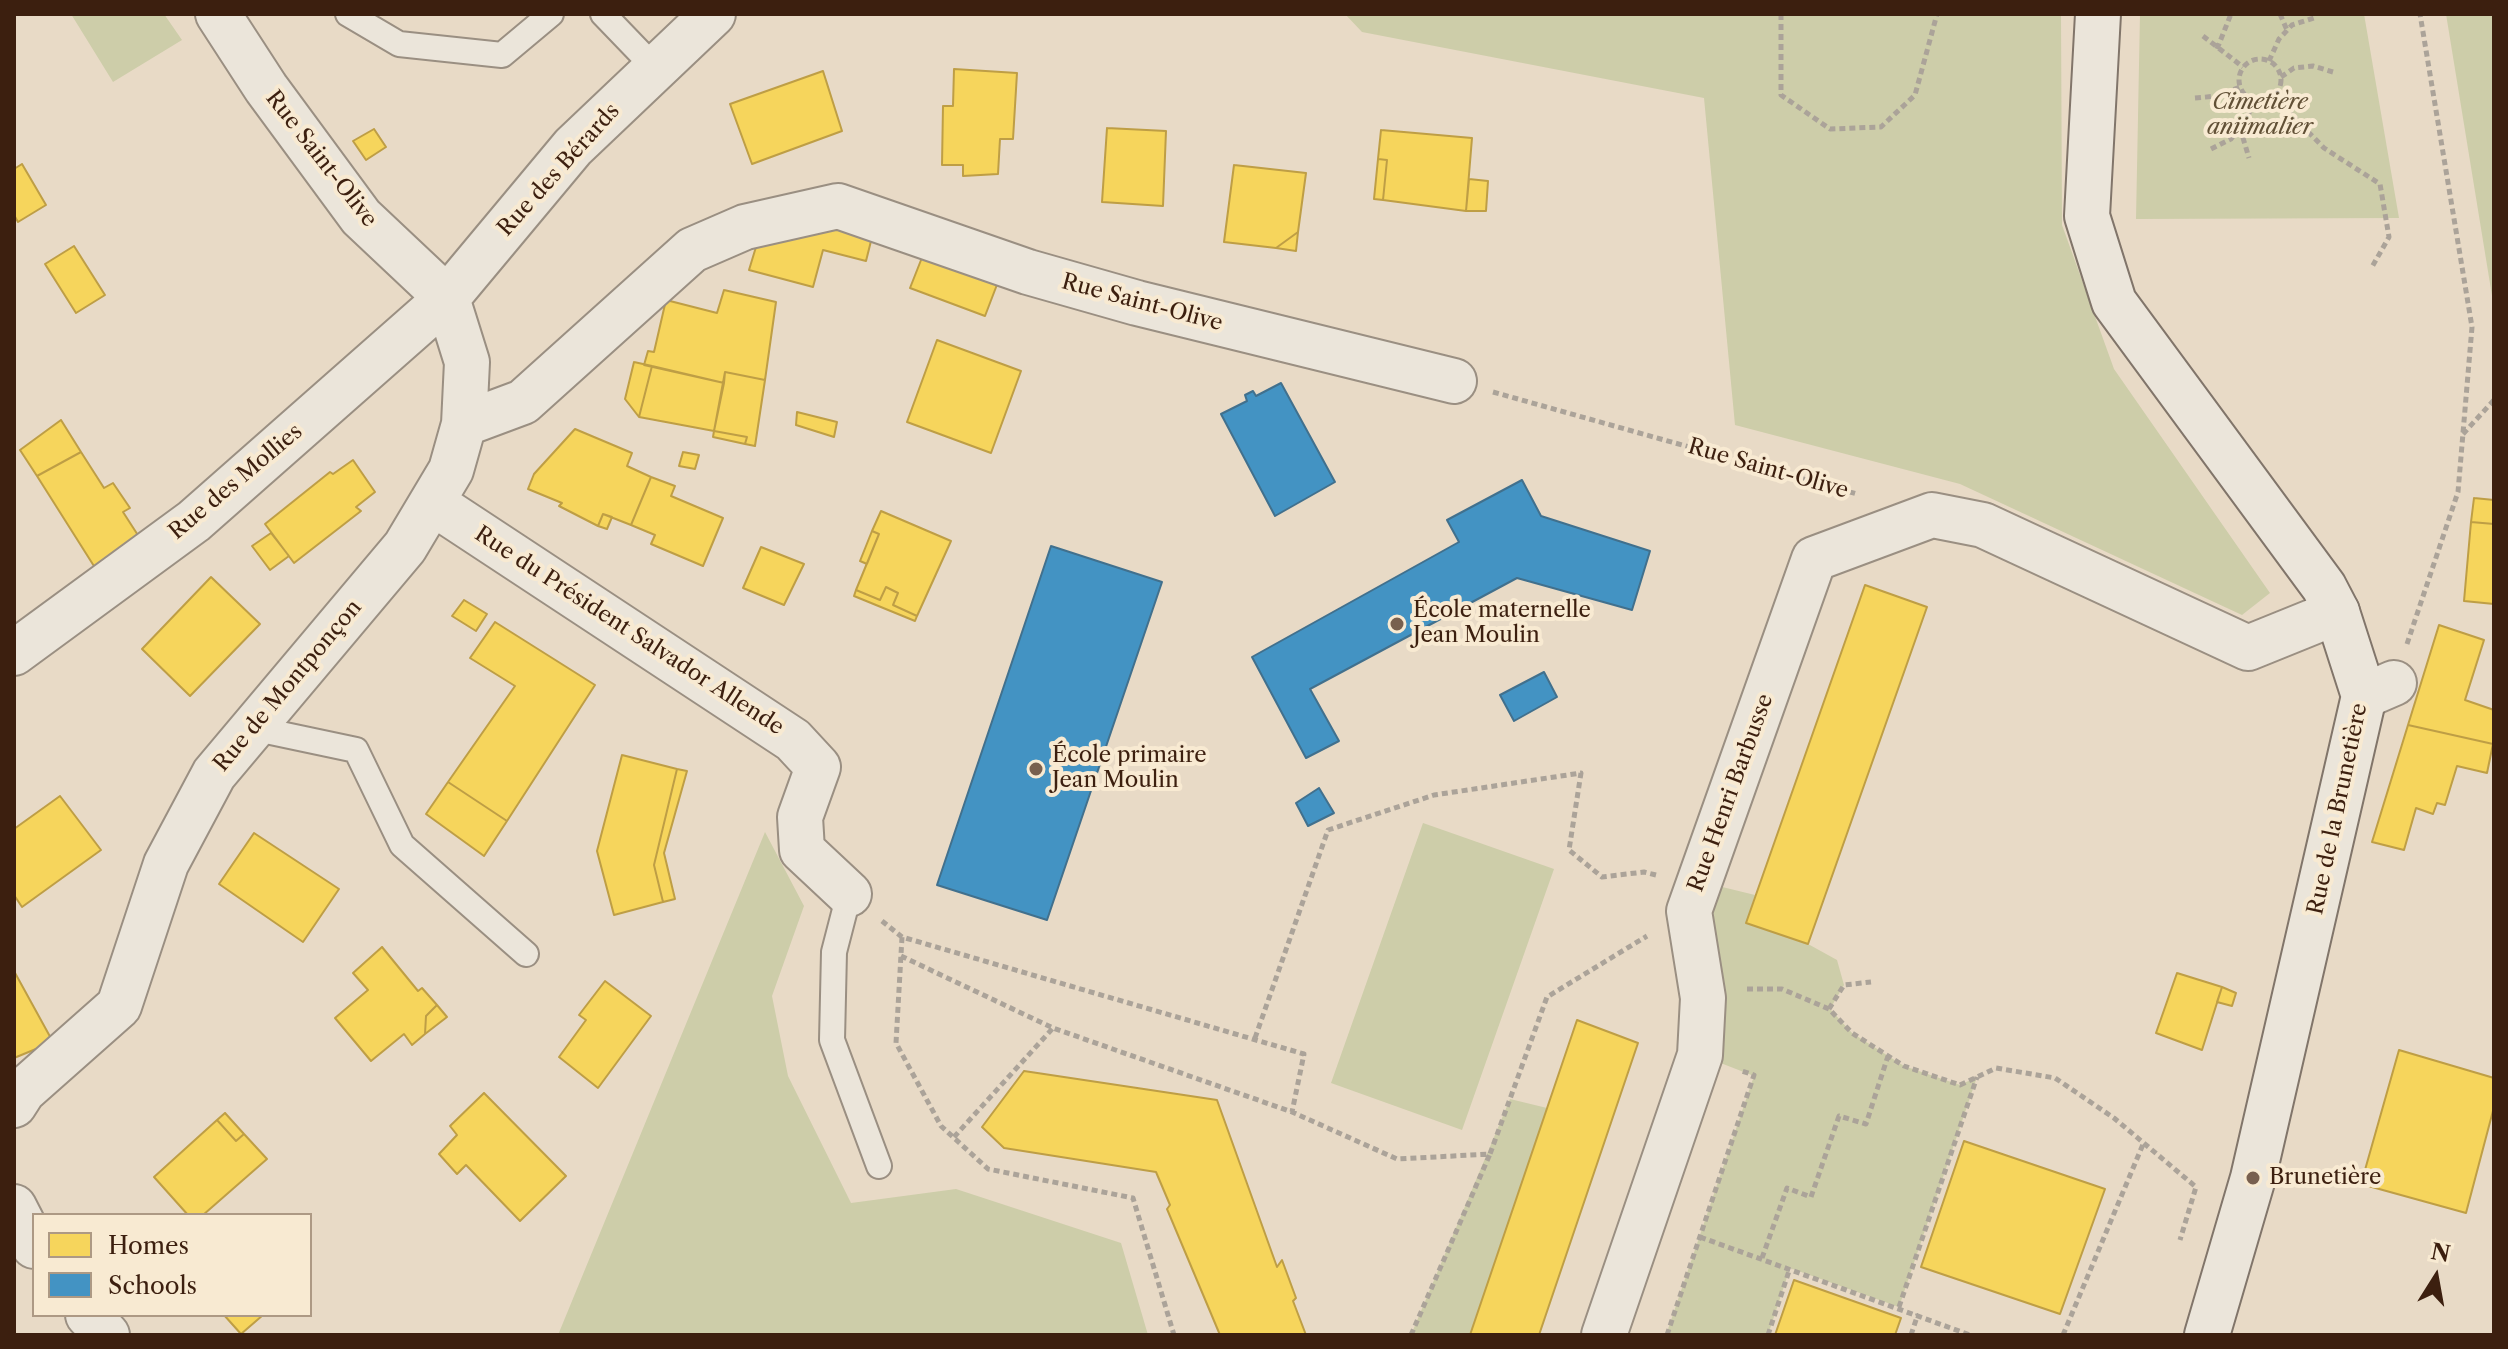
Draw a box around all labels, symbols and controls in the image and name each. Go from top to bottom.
street label: Rue Saint-Olive [260,86,382,232]
park label: Cimetière aniimalier [2207,90,2313,142]
street label: Rue des Bérards [493,98,625,242]
street label: Rue Saint-Olive [1059,269,1225,337]
street label: Rue des Mollies [164,419,308,545]
street label: Rue Saint-Olive [1685,434,1851,504]
street label: Rue du Président Salvador Allende [470,521,788,741]
street label: Rue de Montponçon [208,595,368,777]
place label: École maternelle Jean Moulin [1413,598,1591,650]
marker: École maternelle Jean Moulin [1388,615,1406,633]
street label: Rue Henri Barbusse [1683,690,1779,896]
street label: Rue de la Brunetière [2303,701,2373,917]
place label: École primaire Jean Moulin [1052,743,1207,794]
marker: École primaire Jean Moulin [1027,760,1045,778]
place label: Brunetière [2269,1165,2381,1191]
marker: Brunetière [2244,1169,2262,1187]
legend [32,1213,312,1317]
text: Homes [108,1231,189,1260]
north arrow [2396,1237,2476,1317]
text: N [2429,1238,2453,1268]
text: Schools [108,1271,197,1300]

